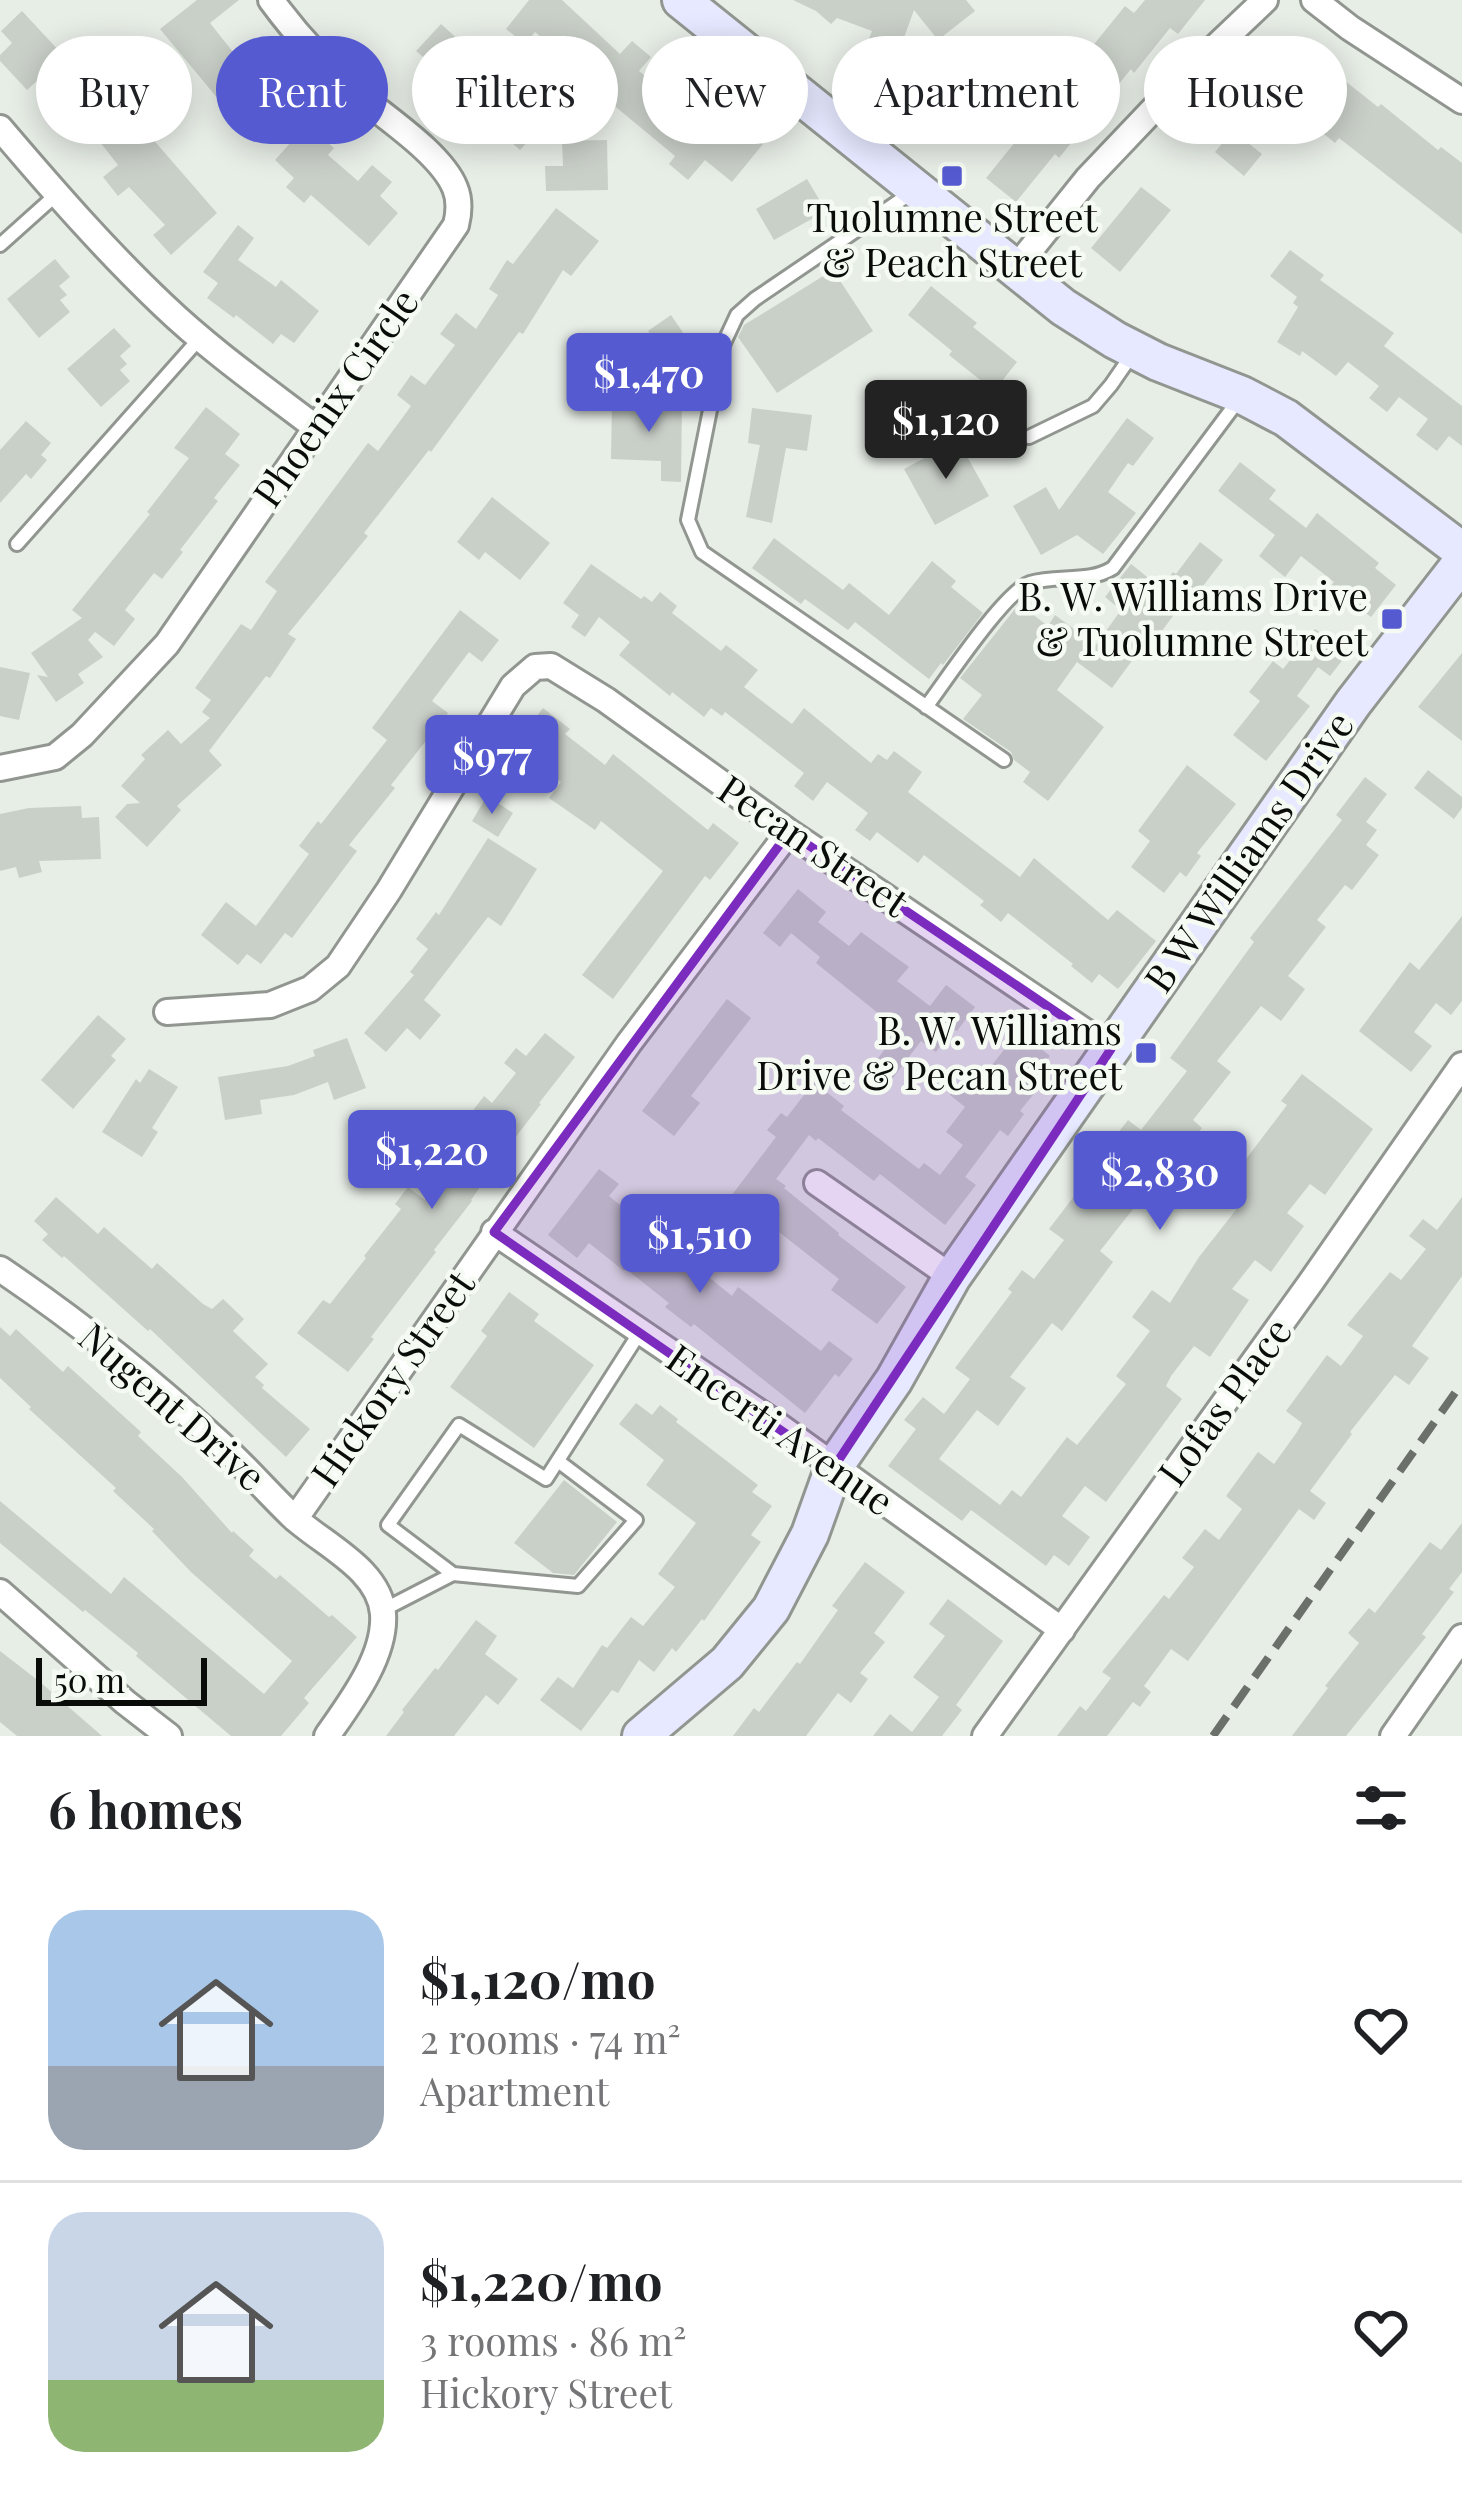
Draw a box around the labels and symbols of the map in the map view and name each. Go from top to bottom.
marker: Tuolumne Street & Peach Street [939,163,965,189]
place label: Tuolumne Street & Peach Street [806,190,1099,287]
street label: Phoenix Circle [240,277,429,516]
pin: $1,470 [551,333,747,435]
pin: $1,120 [848,380,1044,482]
place label: B. W. Williams Drive & Tuolumne Street [1018,569,1369,666]
marker: B. W. Williams Drive & Tuolumne Street [1379,606,1405,632]
street label: B W Williams Drive [1131,700,1364,1001]
pin: $977 [421,715,563,817]
street label: Pecan Street [709,762,920,928]
place label: B. W. Williams Drive & Pecan Street [756,1003,1123,1100]
marker: B. W. Williams Drive & Pecan Street [1133,1040,1159,1066]
pin: $1,220 [334,1110,530,1212]
pin: $2,830 [1062,1131,1258,1233]
pin: $1,510 [602,1194,798,1296]
street label: Hickory Street [298,1259,486,1496]
street label: Lofas Place [1145,1306,1302,1495]
street label: Nugent Drive [69,1310,278,1501]
street label: Encerti Avenue [658,1331,905,1526]
scale bar [36,1652,207,1705]

